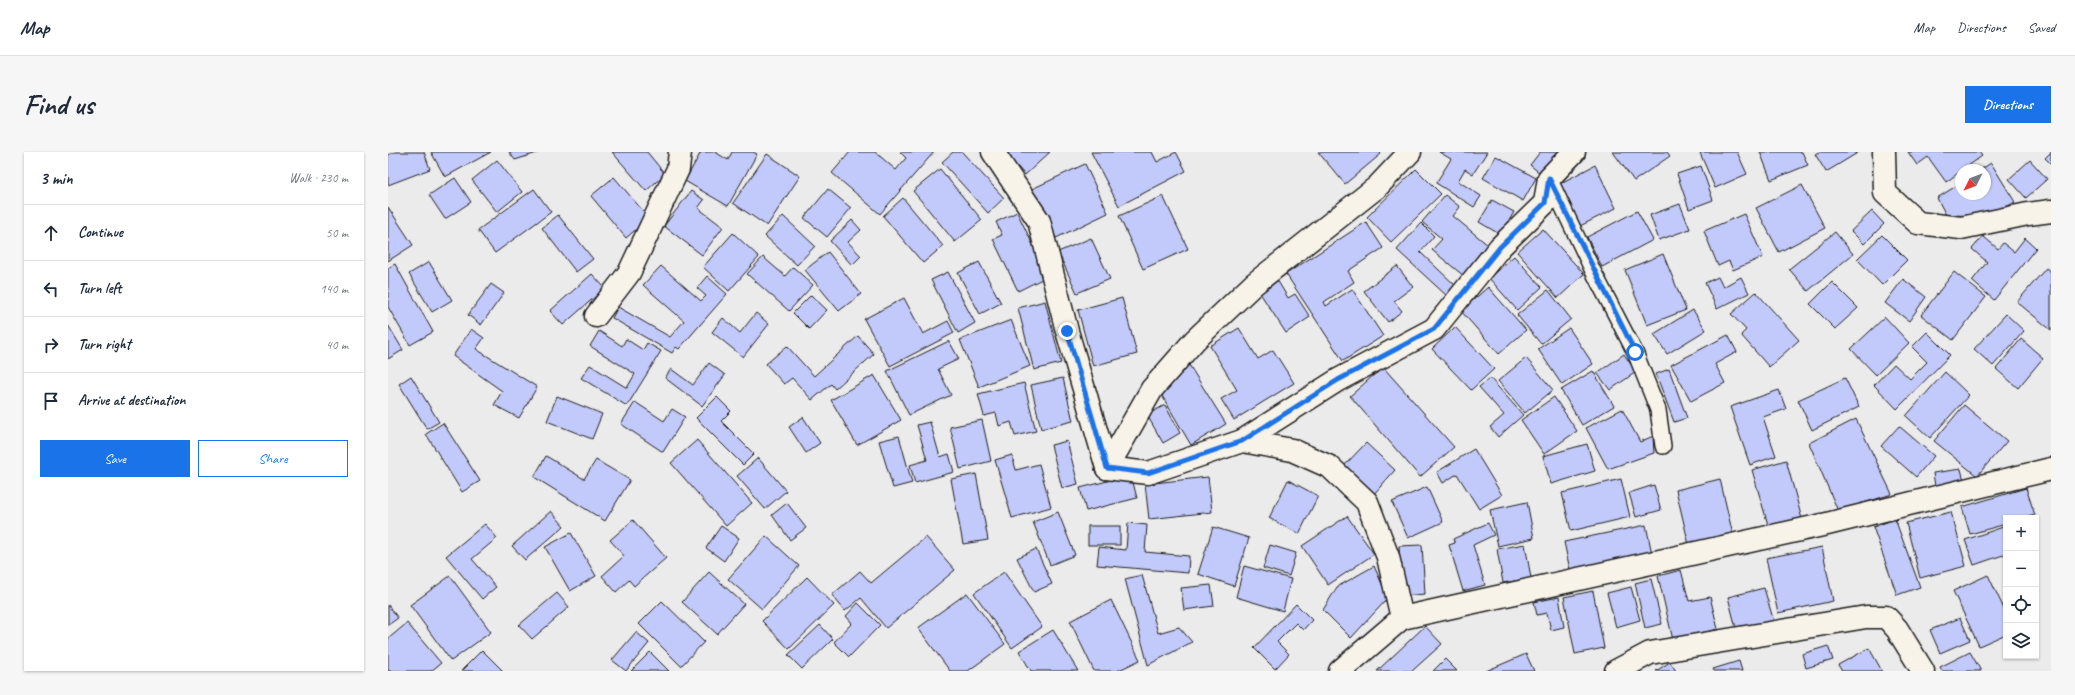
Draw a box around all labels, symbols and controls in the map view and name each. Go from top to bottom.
text: Map [20,16,50,40]
text: Map [1914,19,1935,36]
text: Directions [1957,19,2006,36]
text: Saved [2028,19,2055,36]
button: Directions [1965,86,2051,123]
text: Find us [24,87,94,122]
north arrow [1955,164,1991,200]
text: 3 min [40,168,73,189]
text: Walk · 230 m [289,170,348,186]
icon: ahead [40,222,62,244]
text: Continue [78,223,123,242]
text: 50 m [326,225,348,241]
icon: left [40,278,62,300]
text: Turn left [78,279,121,298]
text: 140 m [320,281,348,297]
route end [1058,322,1076,340]
icon: right [40,334,62,356]
text: Turn right [78,335,131,354]
text: 40 m [326,337,348,353]
route start [1626,343,1644,361]
icon: arrive [40,390,62,412]
text: Arrive at destination [78,391,185,410]
button: Save [40,440,190,477]
button: Share [198,440,348,477]
map controls [2003,515,2039,659]
button: + [2003,515,2039,551]
button: − [2003,551,2039,587]
button: locate [2003,587,2039,623]
button: layers [2003,623,2039,659]

